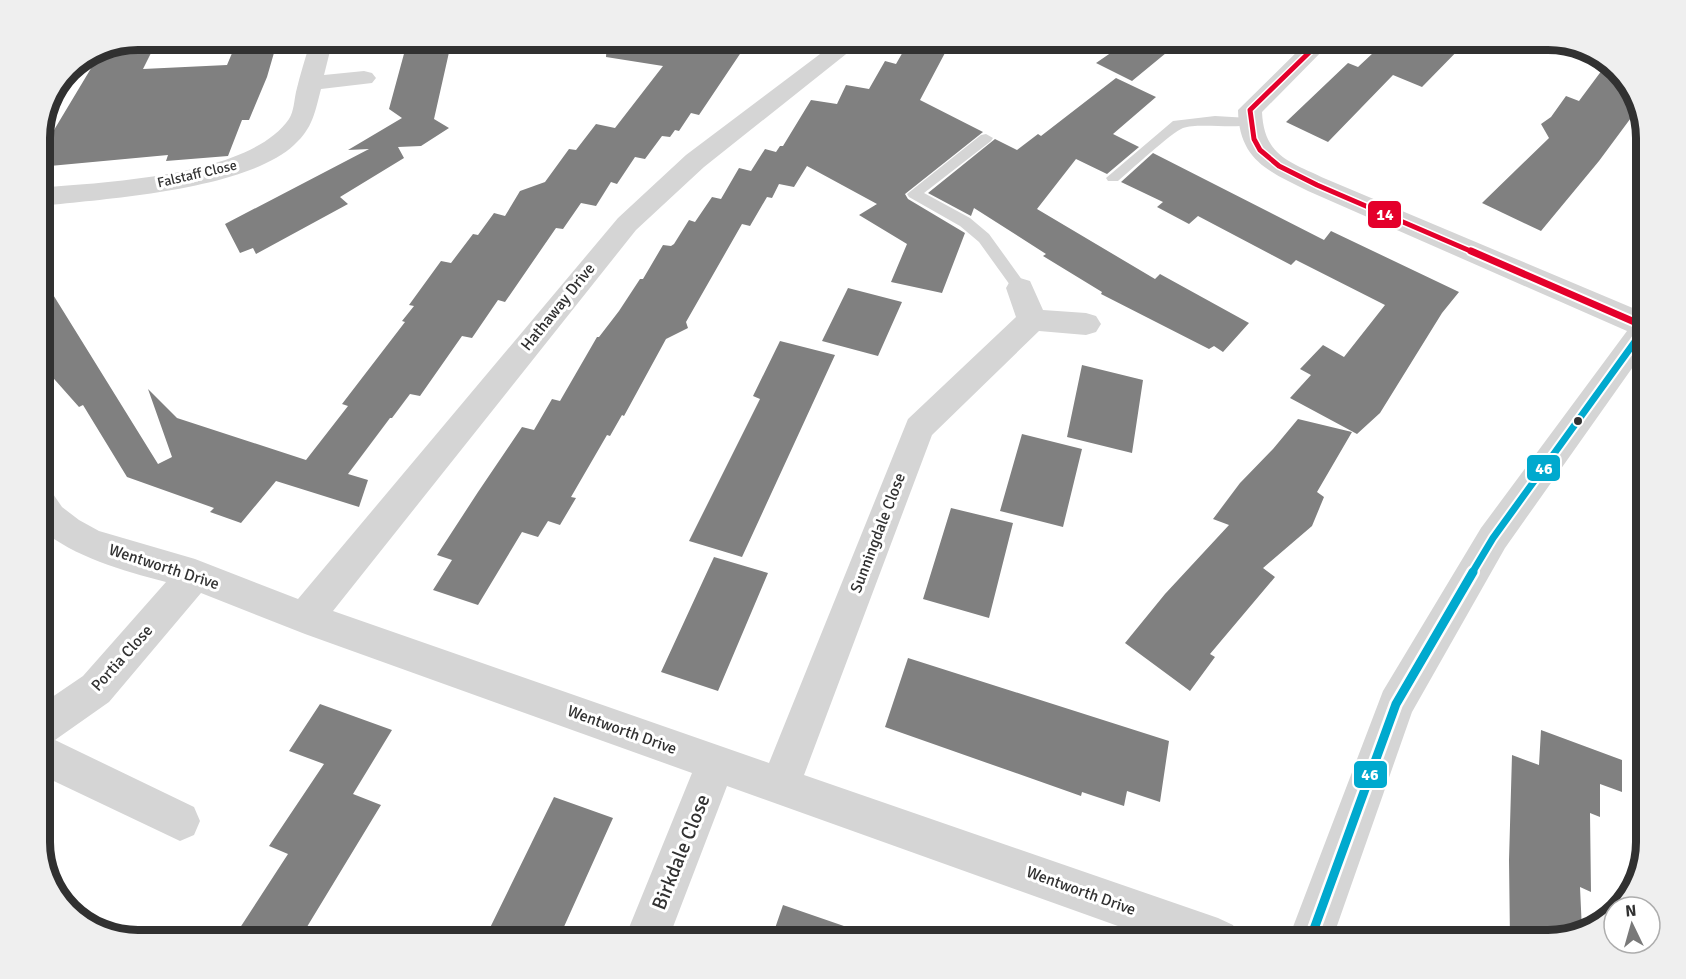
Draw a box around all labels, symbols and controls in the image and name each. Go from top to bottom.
street label: Falstaff Close [156,157,238,191]
line badge: 14 [1367,200,1402,229]
text: 14 [1376,205,1394,225]
street label: Hathaway Drive [517,259,599,355]
unlabelled marker [1572,415,1584,427]
line badge: 46 [1526,454,1561,482]
text: 46 [1535,459,1553,479]
street label: Sunningdale Close [846,470,910,596]
street label: Wentworth Drive [106,540,222,594]
street label: Portia Close [87,621,157,695]
street label: Wentworth Drive [565,701,679,759]
line badge: 46 [1353,760,1388,789]
text: 46 [1361,765,1379,785]
street label: Birkdale Close [646,791,716,913]
street label: Wentworth Drive [1024,862,1138,920]
north arrow [1602,895,1662,955]
text: N [1624,901,1637,922]

